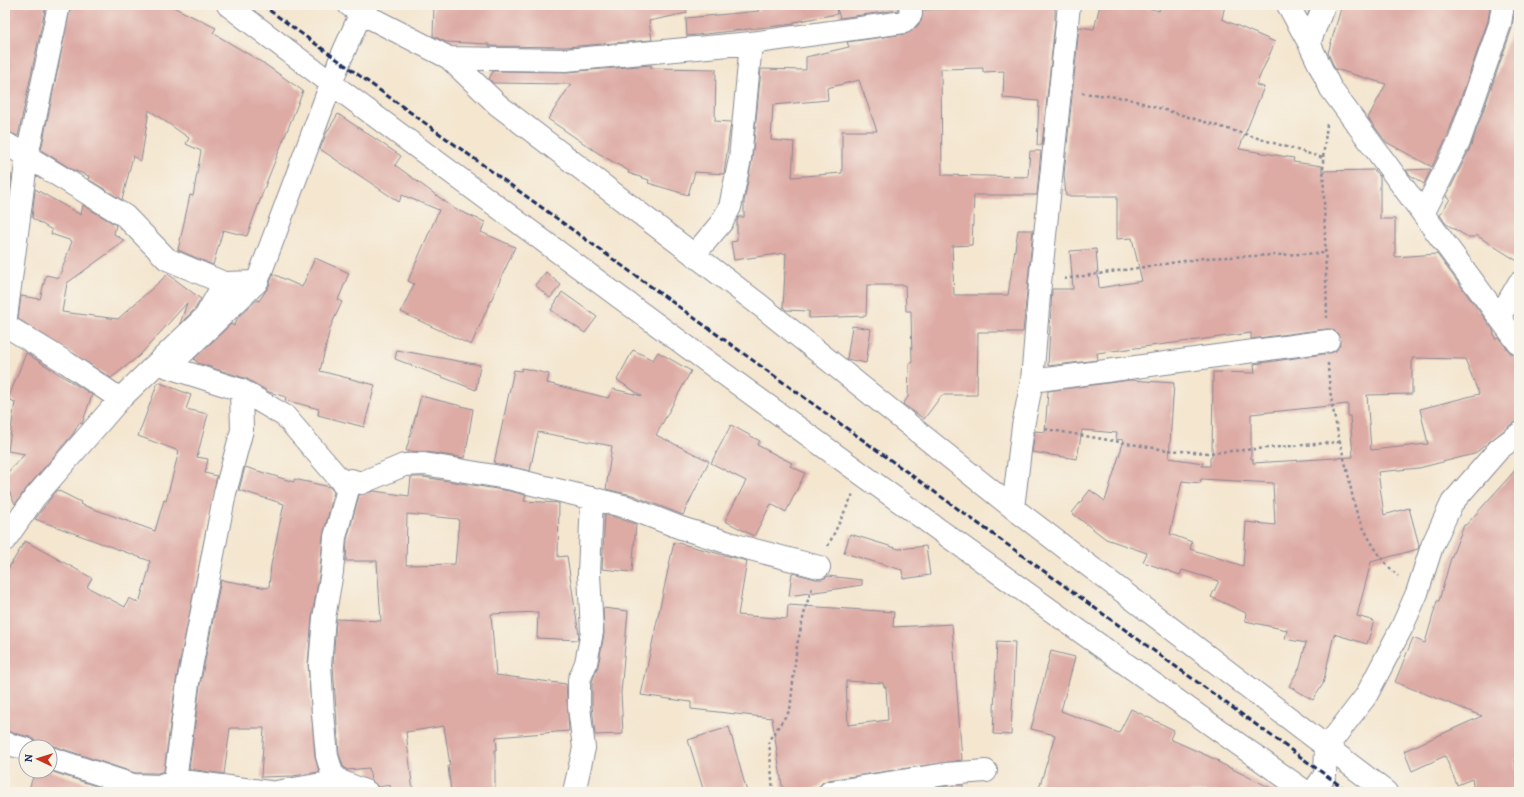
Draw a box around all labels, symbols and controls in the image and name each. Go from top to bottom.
north arrow [18,739,58,779]
text: N [21,754,36,763]

